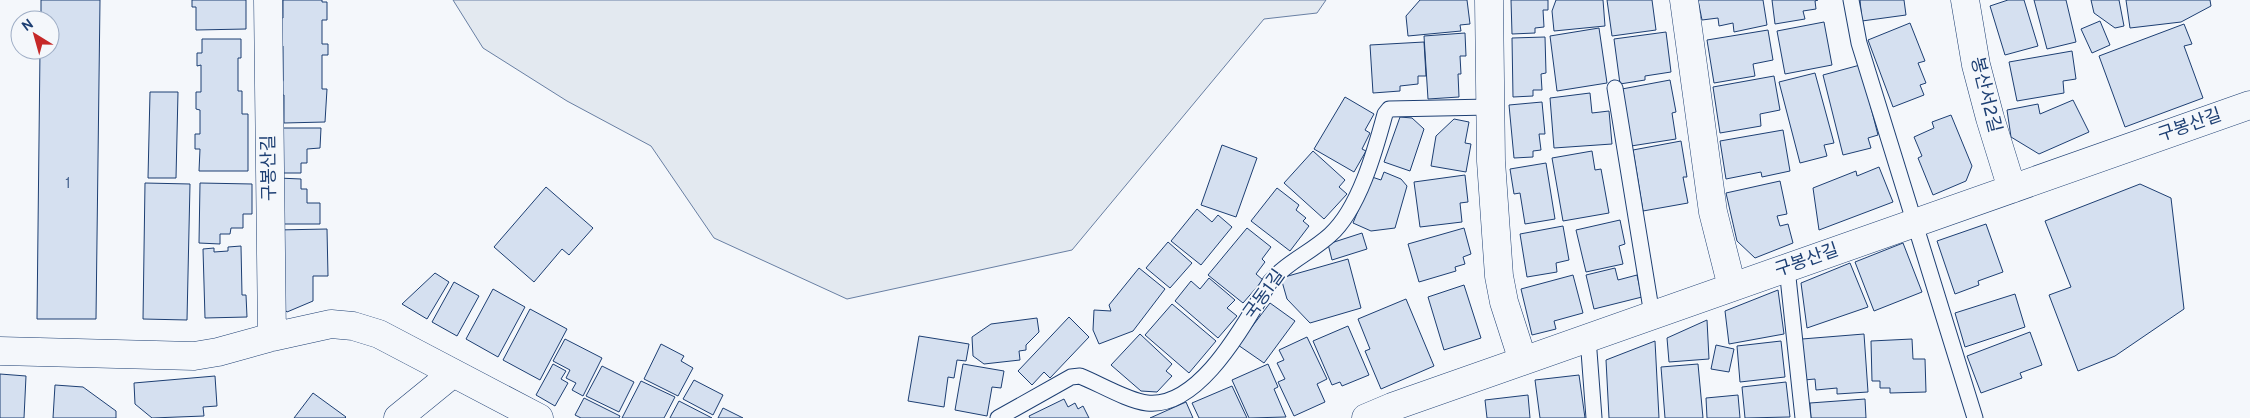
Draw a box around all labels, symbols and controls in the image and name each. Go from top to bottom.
north arrow [10,10,60,60]
text: N [19,16,37,36]
street label: 봉산서2길 [1964,55,2006,135]
street label: 구봉산길 [2155,104,2225,148]
street label: 구봉산길 [258,135,282,201]
house number: 1 [65,175,71,194]
street label: 구봉산길 [1772,239,1842,283]
street label: 국동1길 [1239,265,1291,325]

